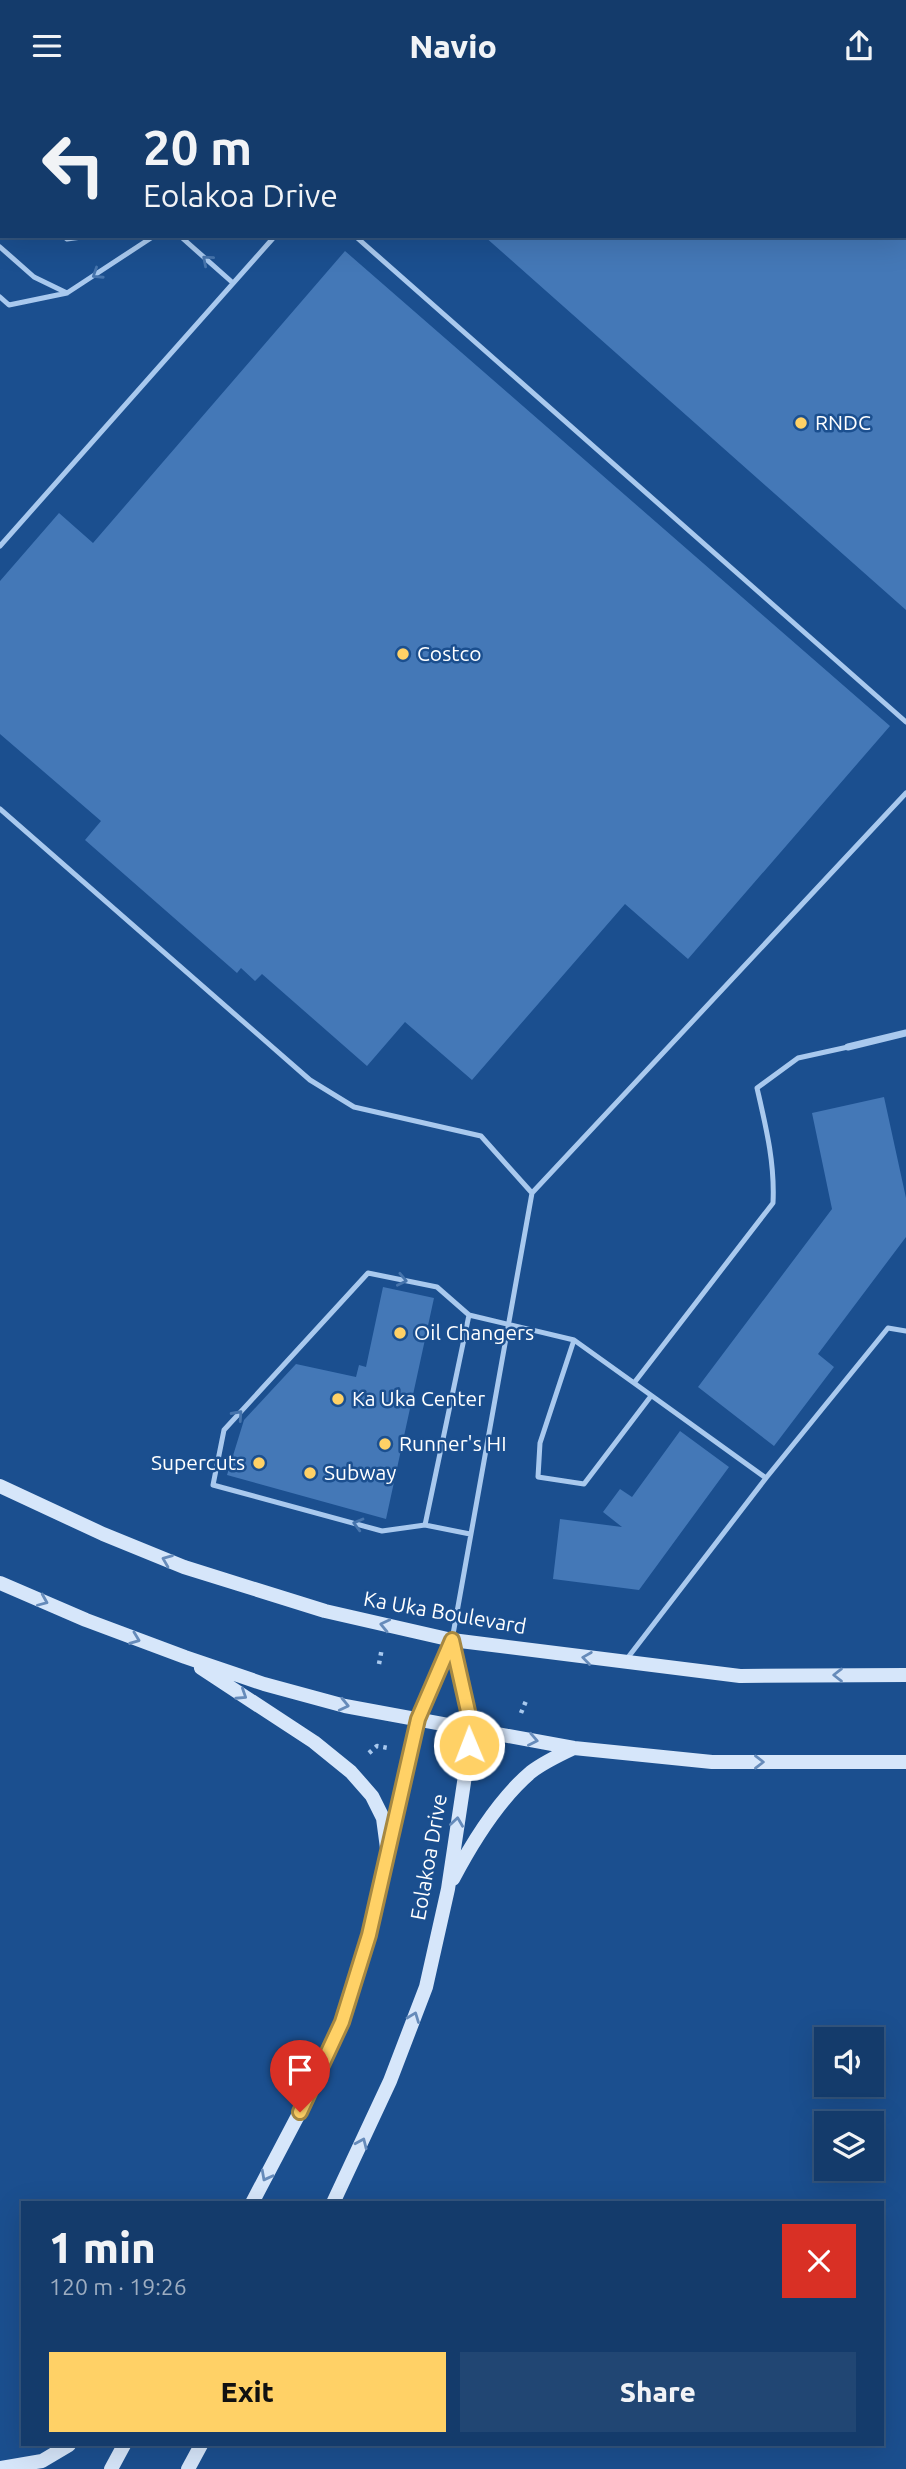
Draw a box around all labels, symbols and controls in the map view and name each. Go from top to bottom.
icon: menu [28,27,66,65]
icon: share [840,27,878,65]
text: Navio [409,28,497,64]
icon: left [28,119,119,210]
text: 20 m [143,119,252,174]
text: Eolakoa Drive [143,177,338,213]
one-way arrow [202,255,215,268]
one-way arrow [92,265,105,278]
place label: RNDC [815,410,871,434]
marker: RNDC [793,415,809,431]
place label: Costco [417,641,481,665]
marker: Costco [395,646,411,662]
one-way arrow [396,1272,408,1287]
place label: Oil Changers [414,1320,534,1344]
marker: Oil Changers [392,1325,408,1341]
place label: Ka Uka Center [352,1386,485,1410]
marker: Ka Uka Center [330,1391,346,1407]
one-way arrow [230,1410,242,1423]
place label: Runner's HI [399,1431,507,1455]
marker: Runner's HI [377,1436,393,1452]
place label: Supercuts [151,1450,245,1474]
marker: Supercuts [251,1455,267,1471]
place label: Subway [324,1460,396,1484]
marker: Subway [302,1465,318,1481]
one-way arrow [352,1518,364,1533]
one-way arrow [162,1555,174,1569]
street label: Ka Uka Boulevard [362,1586,528,1638]
one-way arrow [36,1593,48,1607]
one-way arrow [379,1618,391,1633]
one-way arrow [129,1630,141,1644]
one-way arrow [581,1650,593,1665]
one-way arrow [832,1667,843,1683]
one-way arrow [234,1687,247,1700]
one-way arrow [338,1697,350,1711]
position arrow [432,1708,506,1782]
one-way arrow [527,1732,539,1747]
one-way arrow [755,1754,765,1770]
street label: Eolakoa Drive [405,1792,451,1922]
one-way arrow [450,1816,465,1827]
one-way arrow [406,2012,420,2024]
map controls [814,2027,884,2181]
button: sound [814,2027,884,2097]
pin [270,2040,330,2112]
icon: arrive [281,2051,319,2089]
button: layers [814,2111,884,2181]
one-way arrow [354,2138,368,2150]
one-way arrow [261,2169,274,2182]
text: 1 min [49,2224,156,2271]
button: close [782,2224,856,2298]
text: 120 m · 19:26 [49,2274,187,2299]
button: Exit [49,2352,446,2432]
button: Share [460,2352,856,2432]

